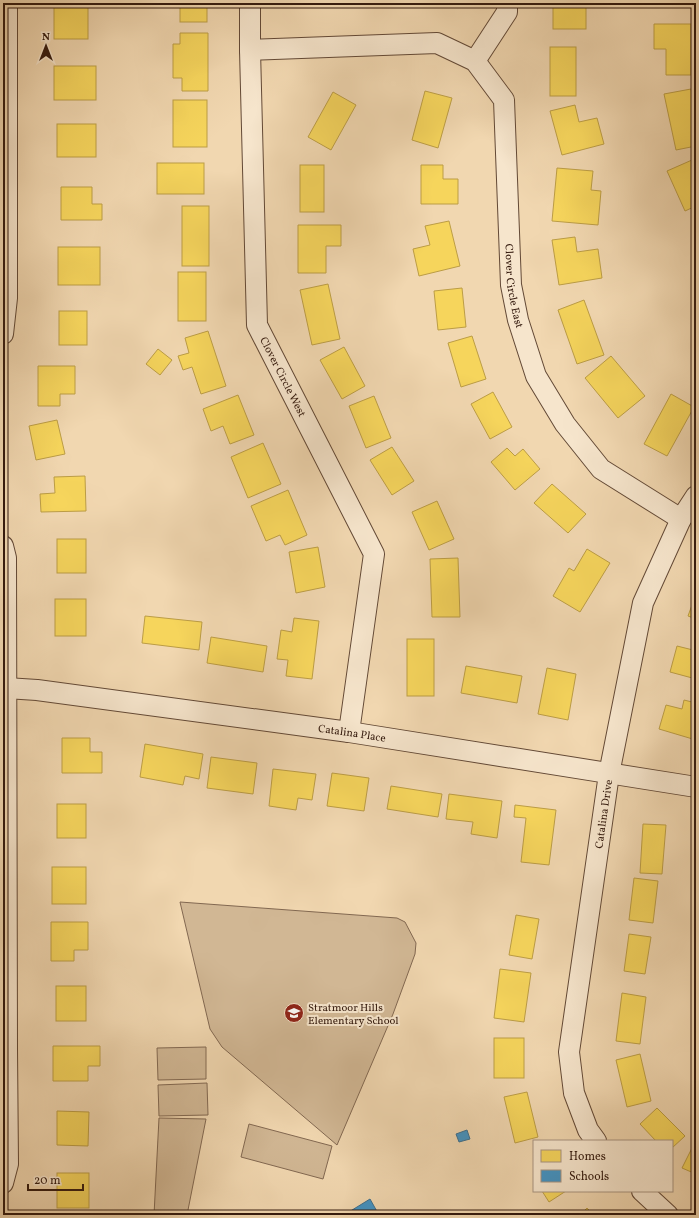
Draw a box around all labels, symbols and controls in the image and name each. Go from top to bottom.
north arrow [26,26,66,66]
text: N [42,30,50,45]
street label: Clover Circle East [500,243,526,330]
street label: Clover Circle West [255,335,309,420]
street label: Catalina Place [317,722,387,747]
street label: Catalina Drive [592,779,617,850]
place label: Stratmoor Hills Elementary School [308,1001,399,1029]
school or university icon: Stratmoor Hills Elementary School [283,1002,305,1024]
legend [533,1140,673,1192]
text: Homes [569,1149,606,1165]
scale bar [28,1166,83,1192]
text: Schools [569,1169,609,1185]
text: 20 m [34,1173,61,1189]

